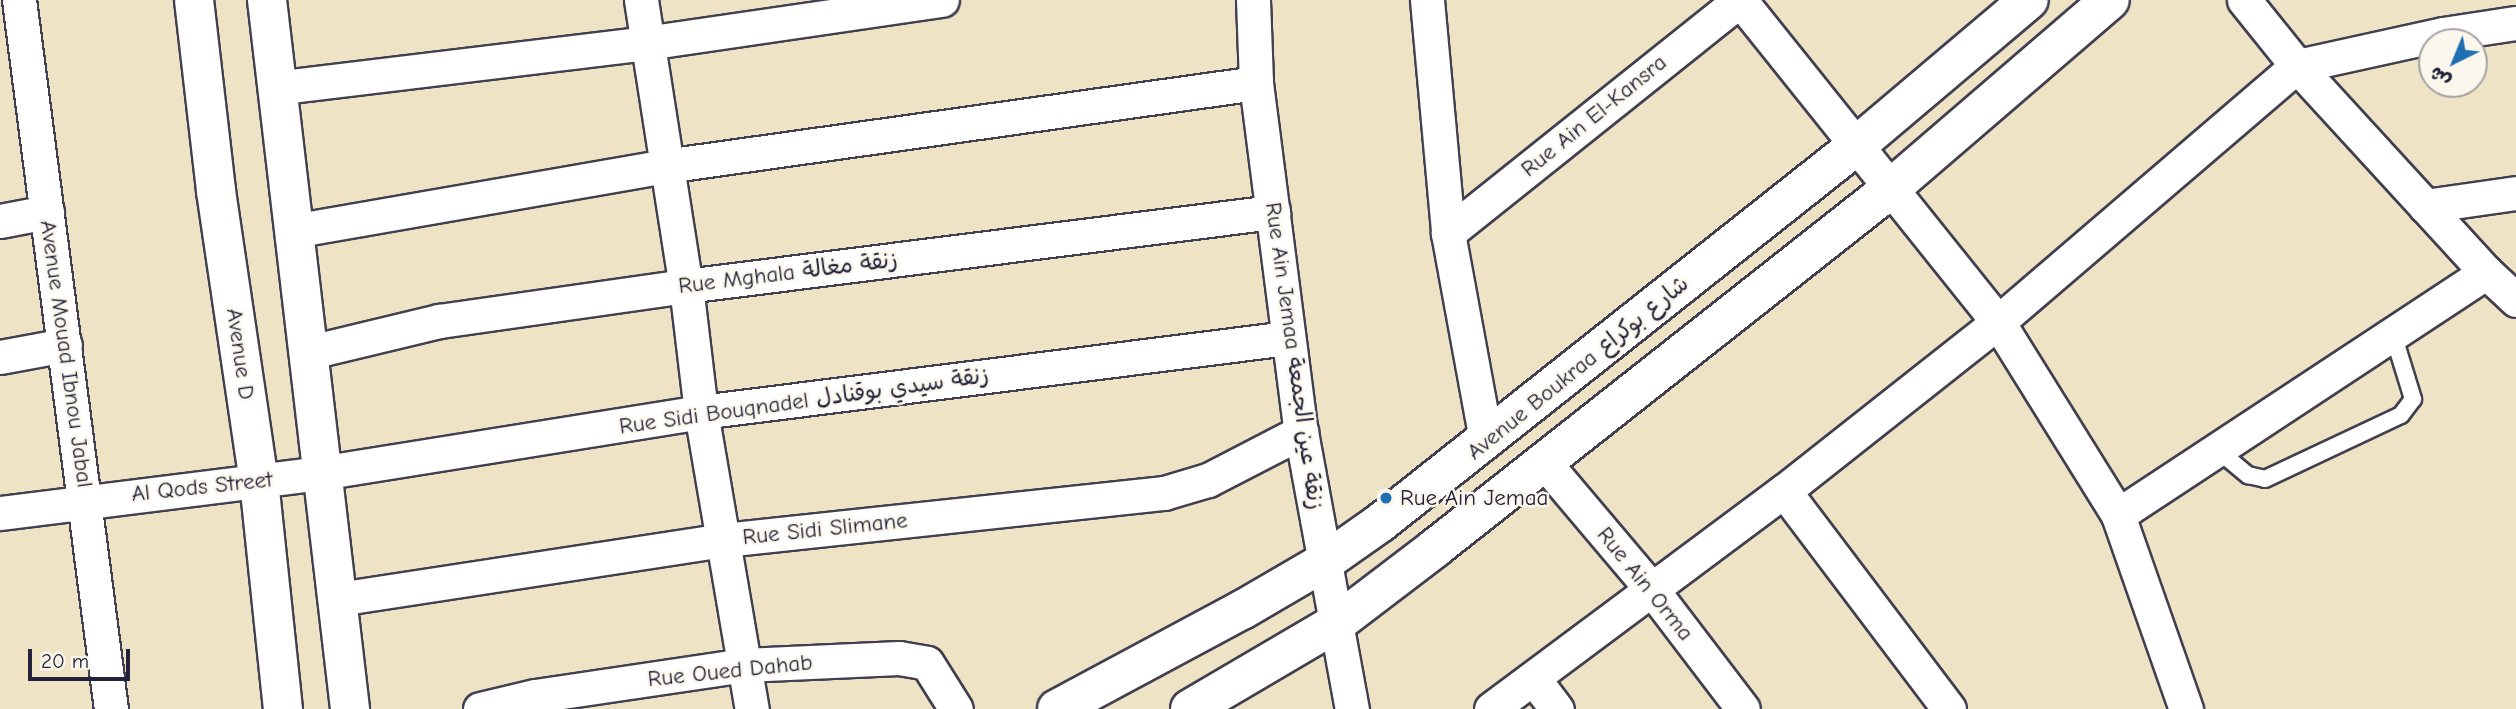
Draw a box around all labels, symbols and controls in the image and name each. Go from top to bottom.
north arrow [2418,28,2488,98]
street label: Rue Ain El-Kansra [1516,49,1672,183]
text: ش [2425,62,2455,92]
street label: Rue Ain Jemaa زنقة عين الجمعة [1259,200,1329,512]
street label: Avenue Mouad Ibnou Jabal [34,218,98,490]
street label: Rue Mghala زنقة مغالة [677,246,899,300]
street label: Avenue Boukraa شارع بوكراع [1462,270,1694,466]
street label: Avenue D [220,306,260,402]
street label: Rue Sidi Bouqnadel زنقة سيدي بوقنادل [617,361,991,441]
street label: Al Qods Street [130,466,274,508]
place label: Rue Ain Jemaa [1400,484,1548,512]
marker: Rue Ain Jemaa [1378,490,1394,506]
street label: Rue Sidi Slimane [741,507,909,551]
street label: Rue Ain Orma [1591,522,1699,646]
scale bar [32,636,133,680]
text: 20 m [41,649,89,673]
street label: Rue Oued Dahab [646,649,814,693]

